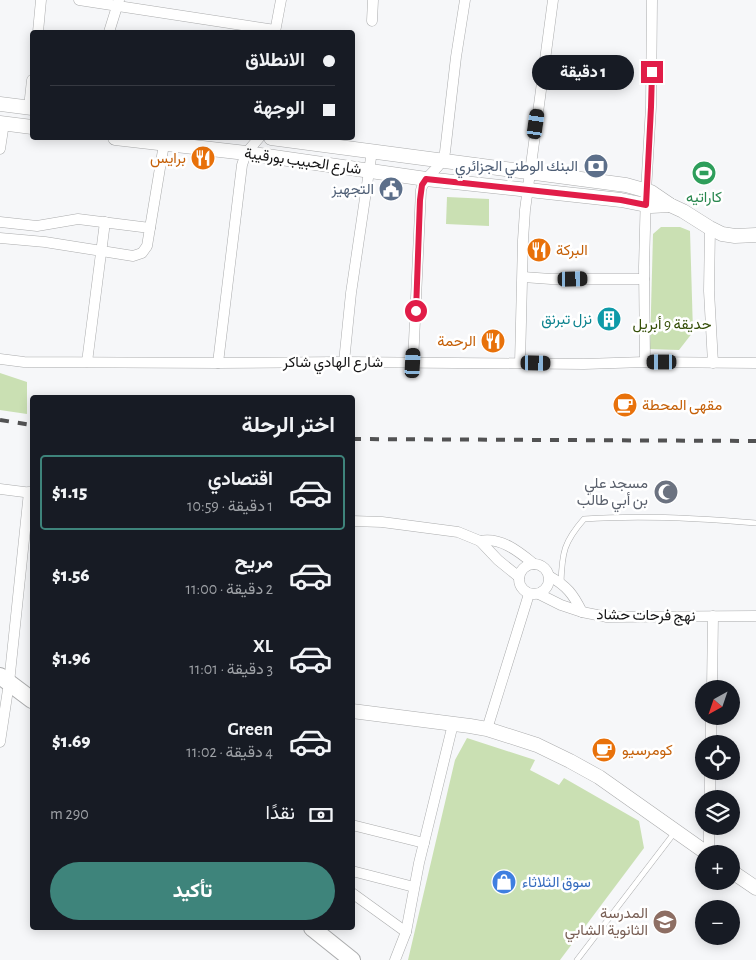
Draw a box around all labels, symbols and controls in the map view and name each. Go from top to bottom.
text: الانطلاق [245,51,305,70]
callout: 1 دقيقة [532,54,634,90]
route end [641,61,663,83]
text: 1 دقيقة [560,64,606,80]
text: الوجهة [253,99,305,118]
car [526,108,545,140]
restaurant icon: برايس [190,145,216,171]
street label: شارع الحبيب بورقيبة [243,146,363,180]
place label: برايس [150,151,186,168]
bank icon: البنك الوطني الجزائري [583,153,609,179]
place label: البنك الوطني الجزائري [455,159,578,179]
sports icon: كاراتيه [691,160,717,186]
public building icon: التجهيز [378,176,404,202]
place label: التجهيز [330,182,374,198]
place label: كاراتيه [686,190,722,206]
restaurant icon: البركة [526,237,552,263]
place label: البركة [556,243,588,259]
car [557,271,588,287]
route start [405,300,427,322]
building icon: نزل تبرنق [596,306,622,332]
place label: نزل تبرنق [541,312,592,329]
park label: حديقة 9 أبريل [633,316,711,333]
restaurant icon: الرحمة [480,328,506,354]
place label: الرحمة [437,334,476,350]
car [404,348,421,378]
street label: شارع الهادي شاكر [282,355,383,375]
car [520,355,551,371]
car [647,355,677,370]
cafe icon: مقهى المحطة [612,392,638,418]
place label: مقهى المحطة [642,398,722,415]
text: اختر الرحلة [241,414,335,436]
text: اقتصادي [208,470,273,489]
icon: car [288,470,333,515]
place label: مسجد علي بن أبي طالب [577,476,648,513]
mosque icon: مسجد علي بن أبي طالب [653,479,679,505]
text: $1.15 [52,483,87,502]
text: 1 دقيقة · 10:59 [187,498,273,514]
text: مريح [235,553,273,572]
icon: car [288,553,333,598]
text: $1.56 [52,566,90,585]
text: 2 دقيقة · 11:00 [186,581,273,597]
street label: نهج فرحات حشاد [596,607,696,627]
icon: car [288,636,333,681]
text: XL [253,637,273,656]
text: $1.96 [52,649,91,668]
text: 3 دقيقة · 11:01 [189,661,273,677]
north arrow [695,680,740,725]
map controls [695,680,740,945]
icon: car [288,719,333,764]
text: Green [227,720,273,739]
text: $1.69 [52,732,91,751]
button: locate [695,735,740,780]
cafe icon: كومرسيو [591,737,617,763]
place label: كومرسيو [622,743,673,759]
text: 4 دقيقة · 11:02 [186,744,273,760]
button: layers [695,790,740,835]
icon: cash [307,801,335,829]
text: نقدًا [266,804,295,823]
text: 290 m [50,806,89,822]
button: + [695,845,740,890]
button: تأكيد [50,862,335,920]
shop icon: سوق الثلاثاء [491,869,517,895]
place label: سوق الثلاثاء [522,875,591,891]
button: − [695,900,740,945]
place label: المدرسة الثانوية الشابي [565,906,648,943]
school or university icon: المدرسة الثانوية الشابي [652,909,678,935]

